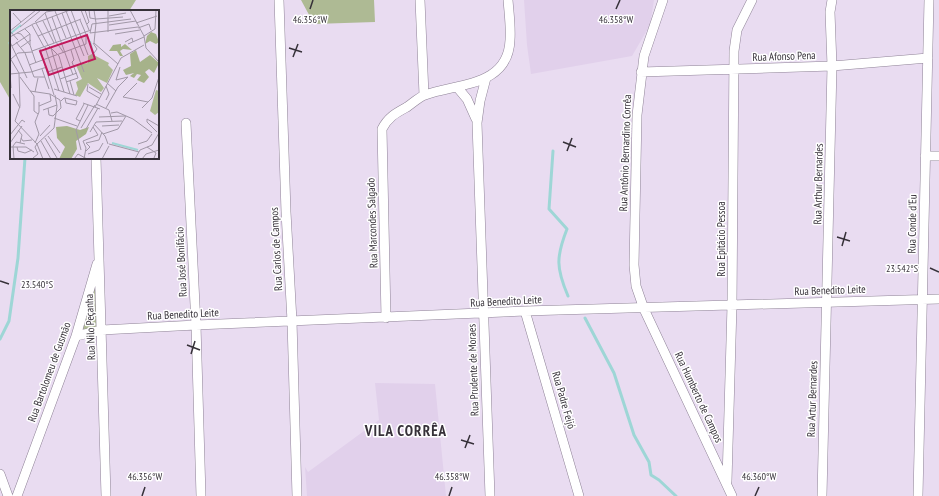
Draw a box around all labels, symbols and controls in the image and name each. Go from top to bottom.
inset map [10,10,159,159]
text: 46.356°W [293,13,327,26]
text: 46.358°W [599,13,633,26]
street label: Rua Afonso Pena [752,48,816,64]
street label: Rua Antônio Bernardino Corrêa [616,94,634,212]
street label: Rua Arthur Bernardes [810,143,826,225]
street label: Rua Marcondes Salgado [363,177,381,268]
street label: Rua Conde d'Eu [904,194,920,254]
street label: Rua Epitácio Pessoa [714,201,728,277]
street label: Rua Carlos de Campos [267,207,285,291]
street label: Rua José Bonifácio [172,226,190,297]
text: 23.542°S [886,262,918,275]
text: 23.540°S [21,278,53,291]
street label: Rua Benedito Leite [794,282,866,298]
street label: Rua Benedito Leite [470,292,543,310]
street label: Rua Nilo Peçanha [82,294,98,360]
street label: Rua Benedito Leite [147,305,220,323]
street label: Rua Bartolomeu de Gusmão [24,320,74,424]
street label: Rua Prudente de Moraes [464,323,482,416]
street label: Rua Humberto de Campos [672,349,726,445]
street label: Rua Artur Bernardes [804,360,820,437]
street label: Rua Padre Feijó [549,370,579,431]
district label: VILA CORRÊA [364,421,447,440]
text: 46.356°W [128,470,162,483]
text: 46.358°W [435,470,469,483]
text: 46.360°W [742,470,776,483]

